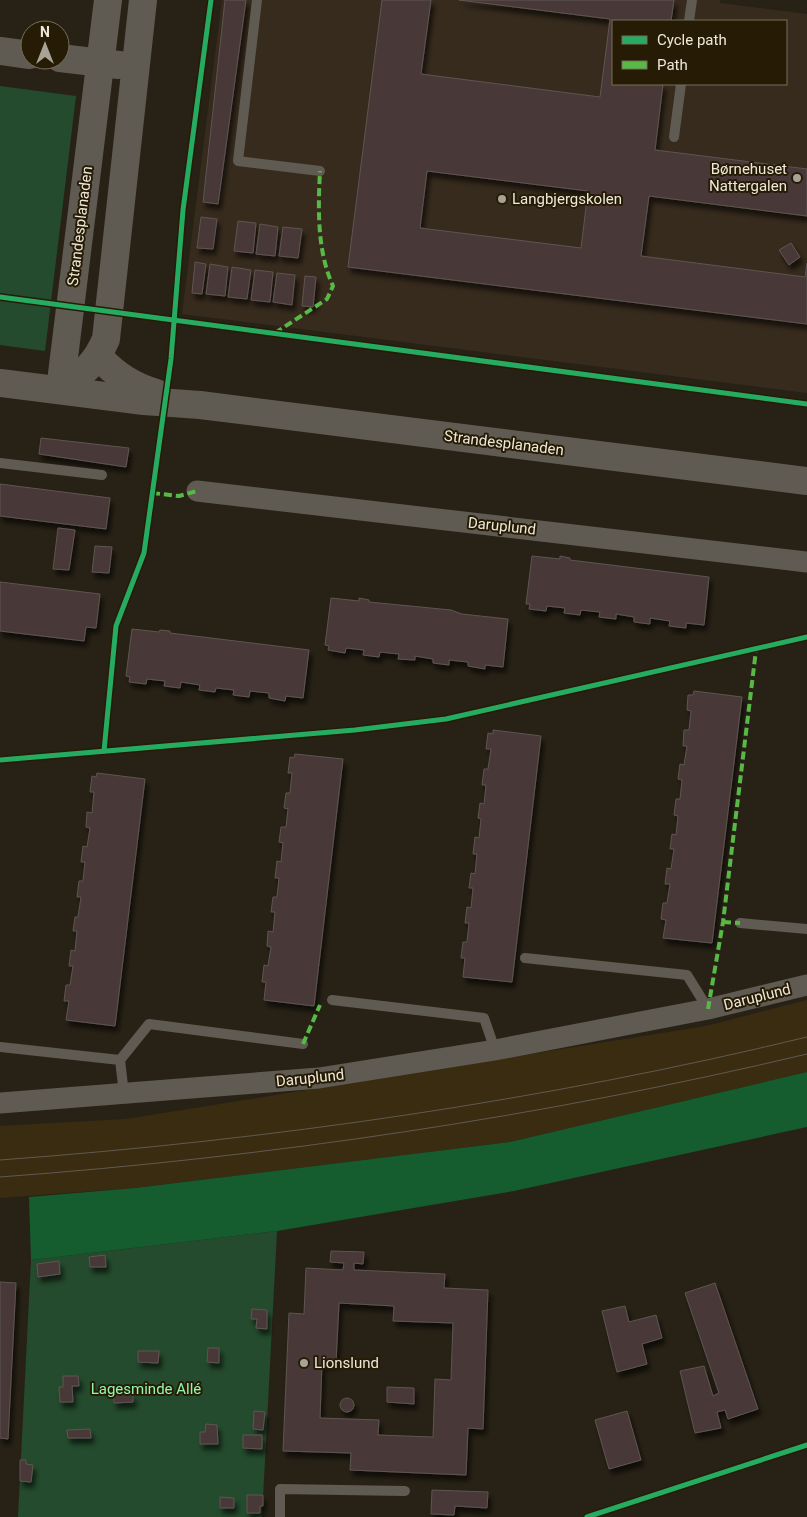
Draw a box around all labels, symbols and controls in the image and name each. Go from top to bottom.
north arrow [20,20,70,70]
legend [612,20,787,85]
text: N [40,24,50,40]
text: Cycle path [657,31,727,49]
text: Path [657,56,688,74]
place label: Børnehuset Nattergalen [709,160,787,195]
street label: Strandesplanaden [64,165,96,287]
marker: Børnehuset Nattergalen [791,172,803,184]
place label: Langbjergskolen [512,190,622,208]
marker: Langbjergskolen [496,193,508,205]
street label: Strandesplanaden [443,427,565,459]
street label: Daruplund [467,513,537,539]
street label: Daruplund [722,980,792,1014]
street label: Daruplund [275,1065,345,1091]
place label: Lionslund [314,1354,379,1372]
marker: Lionslund [298,1357,310,1369]
park label: Lagesminde Allé [91,1380,201,1398]

